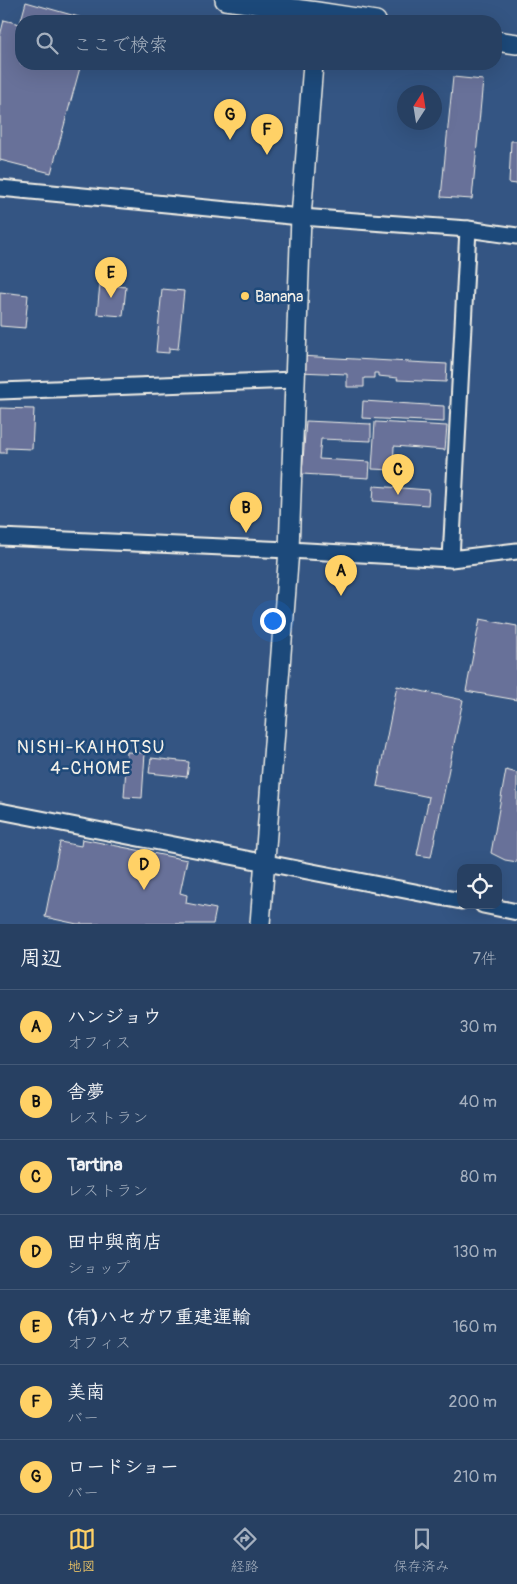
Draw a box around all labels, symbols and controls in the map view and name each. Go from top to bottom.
search box [15,15,502,70]
icon: search [33,29,61,57]
text: ここで検索 [73,33,168,57]
north arrow [397,85,442,130]
pin: G [214,99,246,140]
pin: F [251,114,283,155]
pin: E [95,257,127,298]
place label: Banana [255,287,304,307]
marker: Banana [239,290,251,302]
pin: C [382,454,414,495]
pin: B [230,492,262,533]
pin: A [325,555,357,596]
your location [260,608,286,634]
district label: NISHI-KAIHOTSU 4-CHOME [17,736,165,780]
pin: D [128,849,160,890]
map controls [457,864,502,909]
button: locate [457,864,502,909]
text: 周辺 [20,945,62,972]
text: 7件 [473,949,497,969]
text: ハンジョウ [67,1005,162,1029]
text: A [31,1017,41,1037]
text: 30 m [459,1017,497,1037]
text: オフィス [67,1033,131,1053]
text: 舎夢 [67,1080,105,1104]
text: B [31,1092,41,1112]
text: 40 m [459,1092,497,1112]
text: レストラン [67,1108,148,1128]
text: Tartina [67,1153,122,1177]
text: C [31,1167,41,1187]
text: 80 m [460,1167,497,1187]
text: レストラン [67,1181,148,1201]
text: 田中與商店 [67,1230,162,1254]
text: D [31,1242,41,1262]
text: 130 m [453,1242,497,1262]
text: ショップ [67,1258,130,1278]
text: (有)ハセガワ重建運輸 [67,1305,251,1329]
text: E [32,1317,40,1337]
text: 160 m [453,1317,497,1337]
text: オフィス [67,1333,131,1353]
text: 美南 [67,1380,105,1404]
text: F [31,1392,41,1412]
text: 200 m [449,1392,497,1412]
text: バー [67,1408,99,1428]
text: ロードショー [67,1455,179,1479]
text: G [31,1467,41,1487]
text: 210 m [453,1467,497,1487]
text: バー [67,1483,99,1503]
tab: 地図 [68,1525,96,1575]
tab: 経路 [231,1525,259,1575]
tab: 保存済み [394,1525,450,1575]

